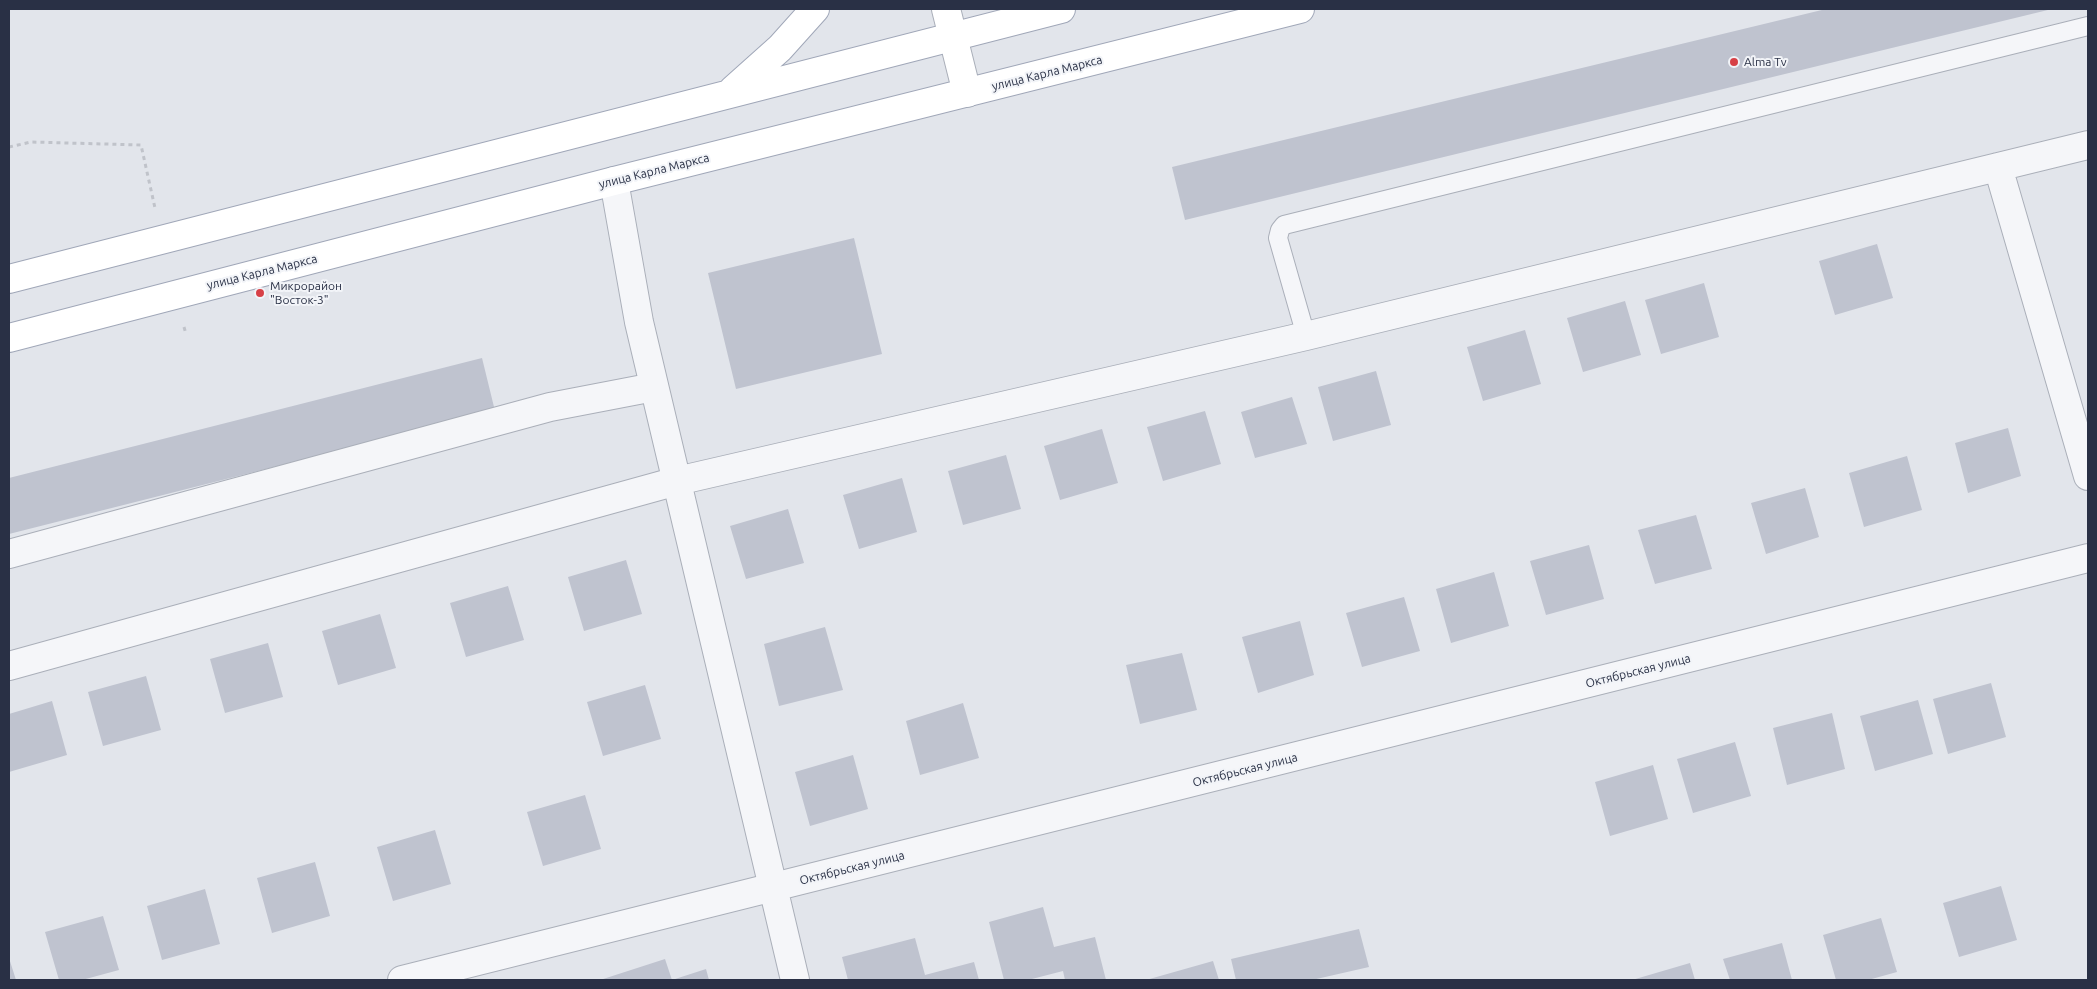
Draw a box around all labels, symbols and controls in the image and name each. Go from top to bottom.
street label: улица Карла Маркса [990,52,1104,94]
place label: Alma Tv [1744,55,1787,69]
marker: Alma Tv [1728,56,1740,68]
street label: улица Карла Маркса [597,150,711,192]
street label: улица Карла Маркса [205,251,319,293]
place label: Микрорайон "Восток-3" [270,279,342,307]
marker: Микрорайон "Восток-3" [254,287,266,299]
street label: Октябрьская улица [1584,651,1692,691]
street label: Октябрьская улица [1191,750,1299,790]
street label: Октябрьская улица [798,848,906,888]

